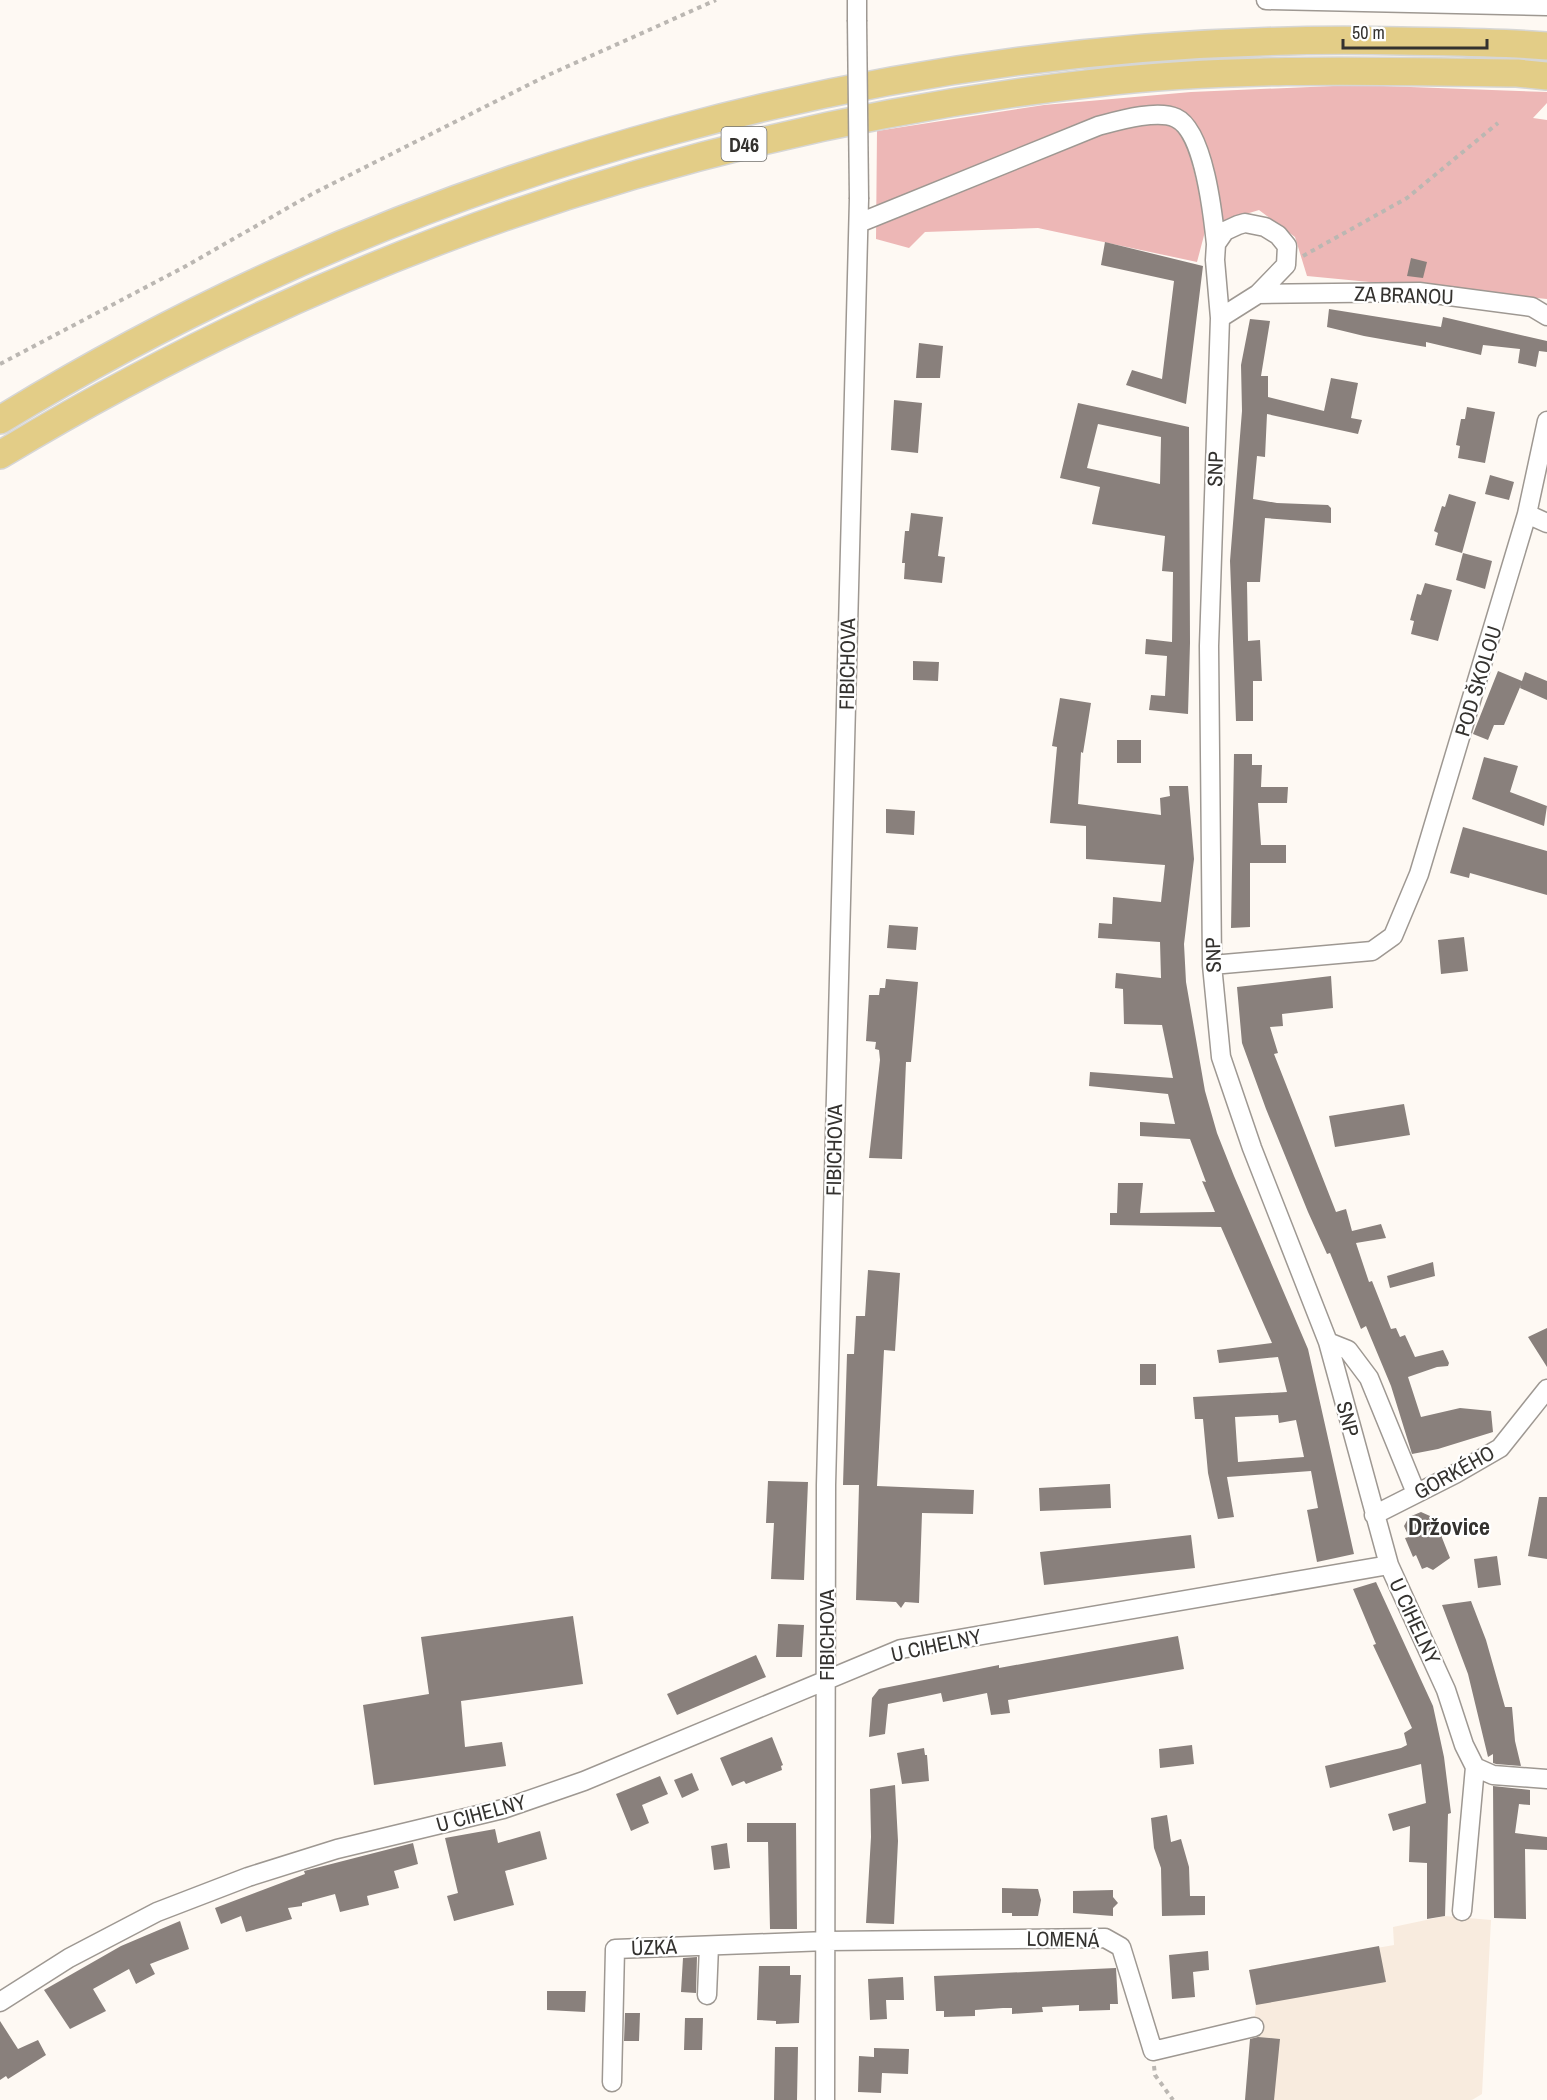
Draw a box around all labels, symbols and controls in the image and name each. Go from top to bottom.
scale bar [1343,12,1487,50]
text: 50 m [1352,20,1385,45]
road number: D46 [722,127,766,161]
street label: ZA BRANOU [1354,279,1454,311]
street label: SNP [1200,451,1230,487]
street label: FIBICHOVA [832,617,862,710]
street label: POD ŠKOLOU [1447,622,1509,740]
street label: SNP [1198,937,1228,973]
street label: FIBICHOVA [819,1103,849,1196]
street label: SNP [1329,1398,1367,1440]
street label: GORKÉHO [1408,1438,1500,1506]
district label: Držovice [1408,1510,1490,1542]
street label: U CIHELNY [1382,1573,1448,1669]
street label: FIBICHOVA [812,1589,841,1681]
street label: U CIHELNY [888,1621,984,1669]
street label: U CIHELNY [433,1787,530,1839]
street label: LOMENÁ [1026,1924,1100,1954]
street label: ÚZKÁ [631,1932,678,1962]

